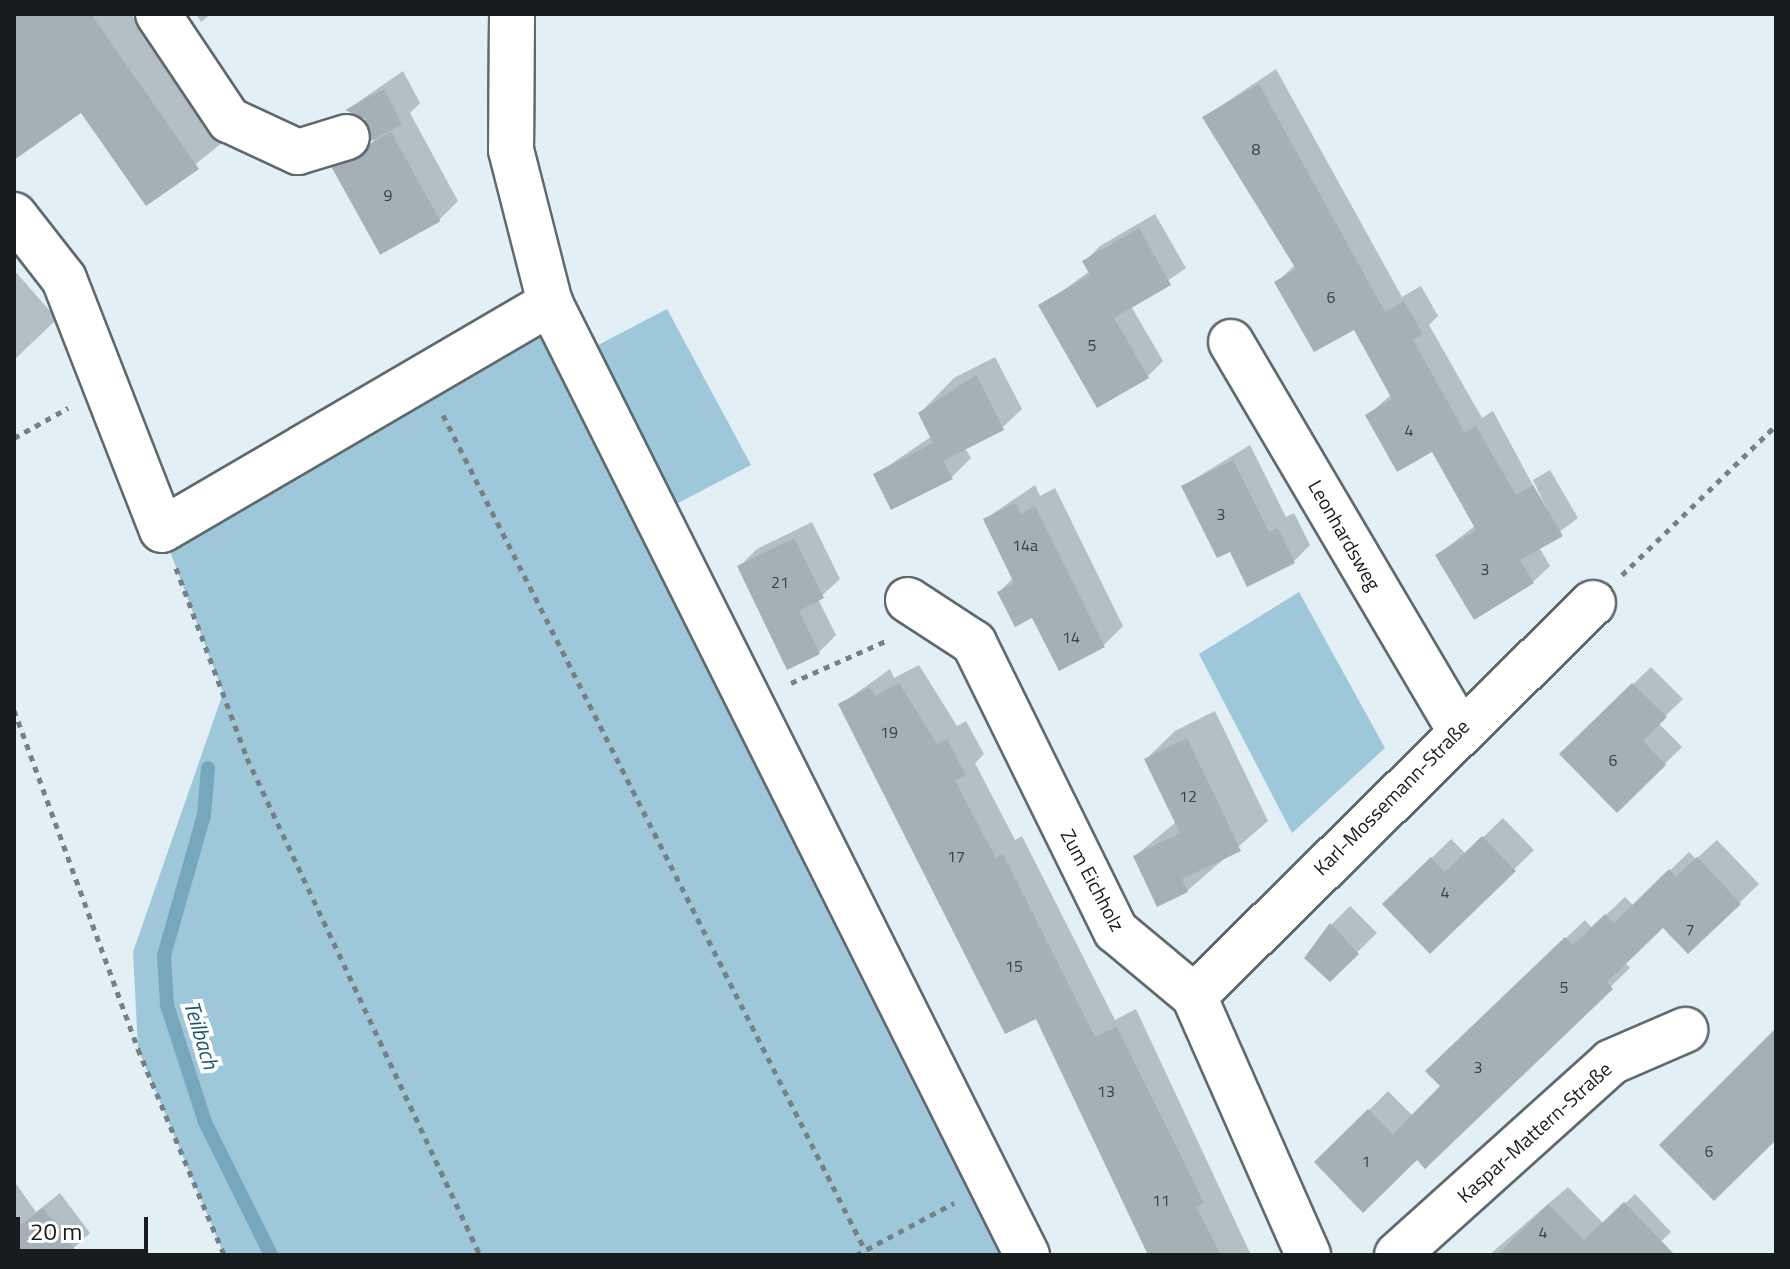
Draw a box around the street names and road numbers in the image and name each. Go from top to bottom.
street label: Leonhardsweg [1304,475,1386,595]
street label: Karl-Mossemann-Straße [1308,714,1474,880]
street label: Zum Eichholz [1056,825,1130,935]
street label: Kaspar-Mattern-Straße [1452,1056,1616,1208]

